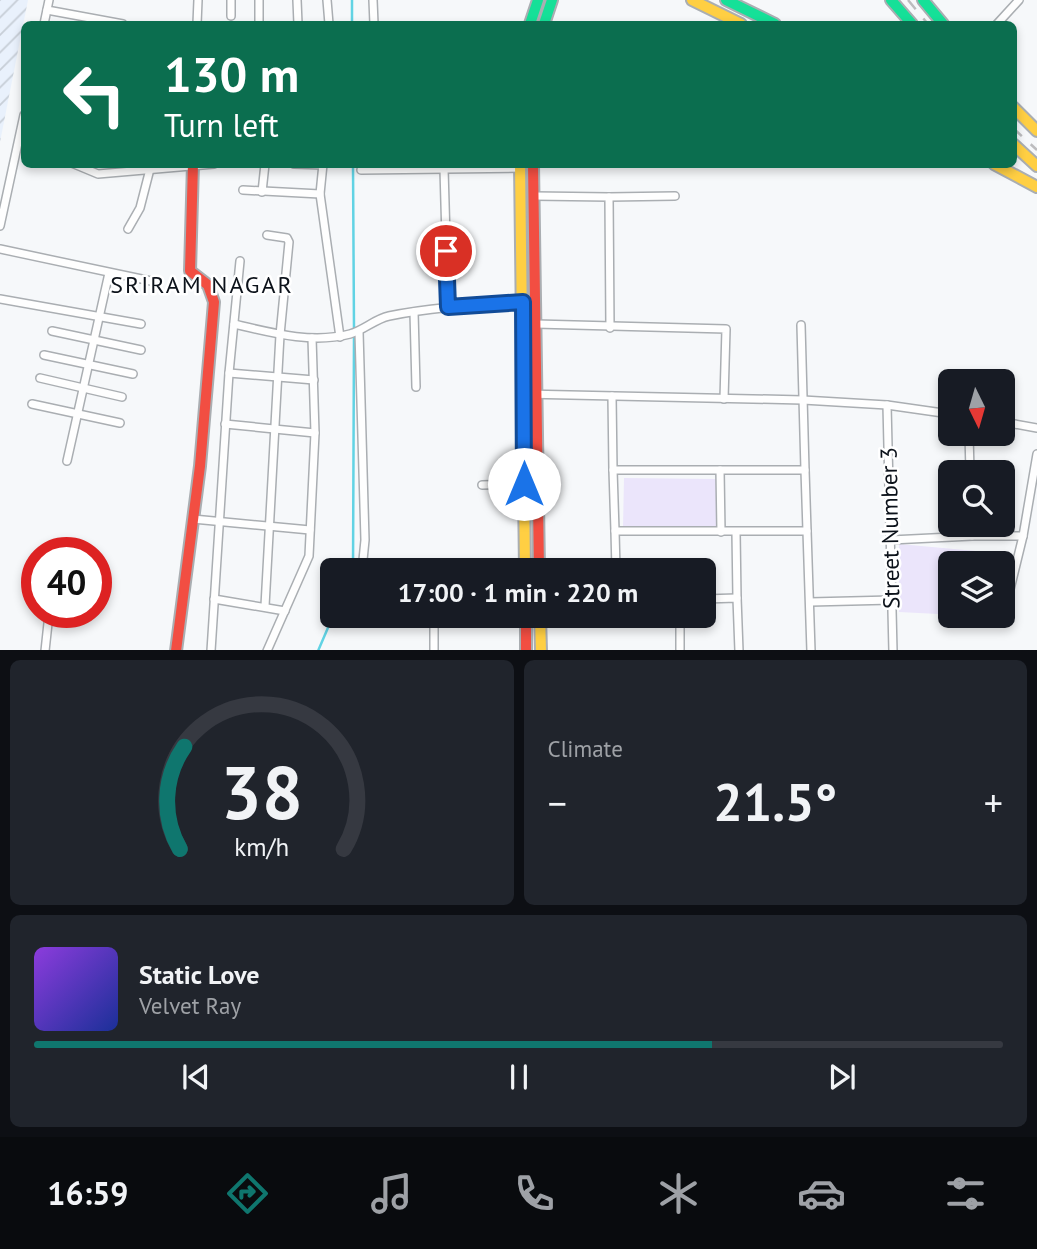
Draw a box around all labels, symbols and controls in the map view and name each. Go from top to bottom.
text: 130 m [164,42,299,106]
icon: left [49,49,140,140]
text: Turn left [164,104,279,146]
pin [416,221,476,281]
icon: arrive [427,232,465,270]
district label: SRIRAM NAGAR [110,269,294,300]
north arrow [938,369,1015,446]
map controls [938,369,1015,628]
position arrow [487,447,561,521]
street label: Street Number 3 [874,447,905,609]
button: search [938,460,1015,537]
speed limit sign: 40 [21,537,112,628]
button: layers [938,551,1015,628]
text: 17:00 · 1 min · 220 m [398,576,638,609]
text: Climate [548,734,623,763]
text: 38 [220,745,303,839]
text: 21.5° [713,768,837,835]
text: − [548,778,567,827]
text: + [984,778,1003,827]
text: km/h [234,830,289,862]
text: Static Love [139,958,260,991]
text: Velvet Ray [139,991,241,1020]
icon: previous [177,1058,215,1096]
icon: pause [500,1058,538,1096]
icon: next [823,1058,861,1096]
icon: directions [223,1169,272,1218]
icon: music [367,1169,416,1218]
icon: phone [510,1169,559,1218]
icon: climate [654,1169,703,1218]
icon: car [797,1169,846,1218]
icon: filters [941,1169,990,1218]
text: 16:59 [47,1172,128,1214]

